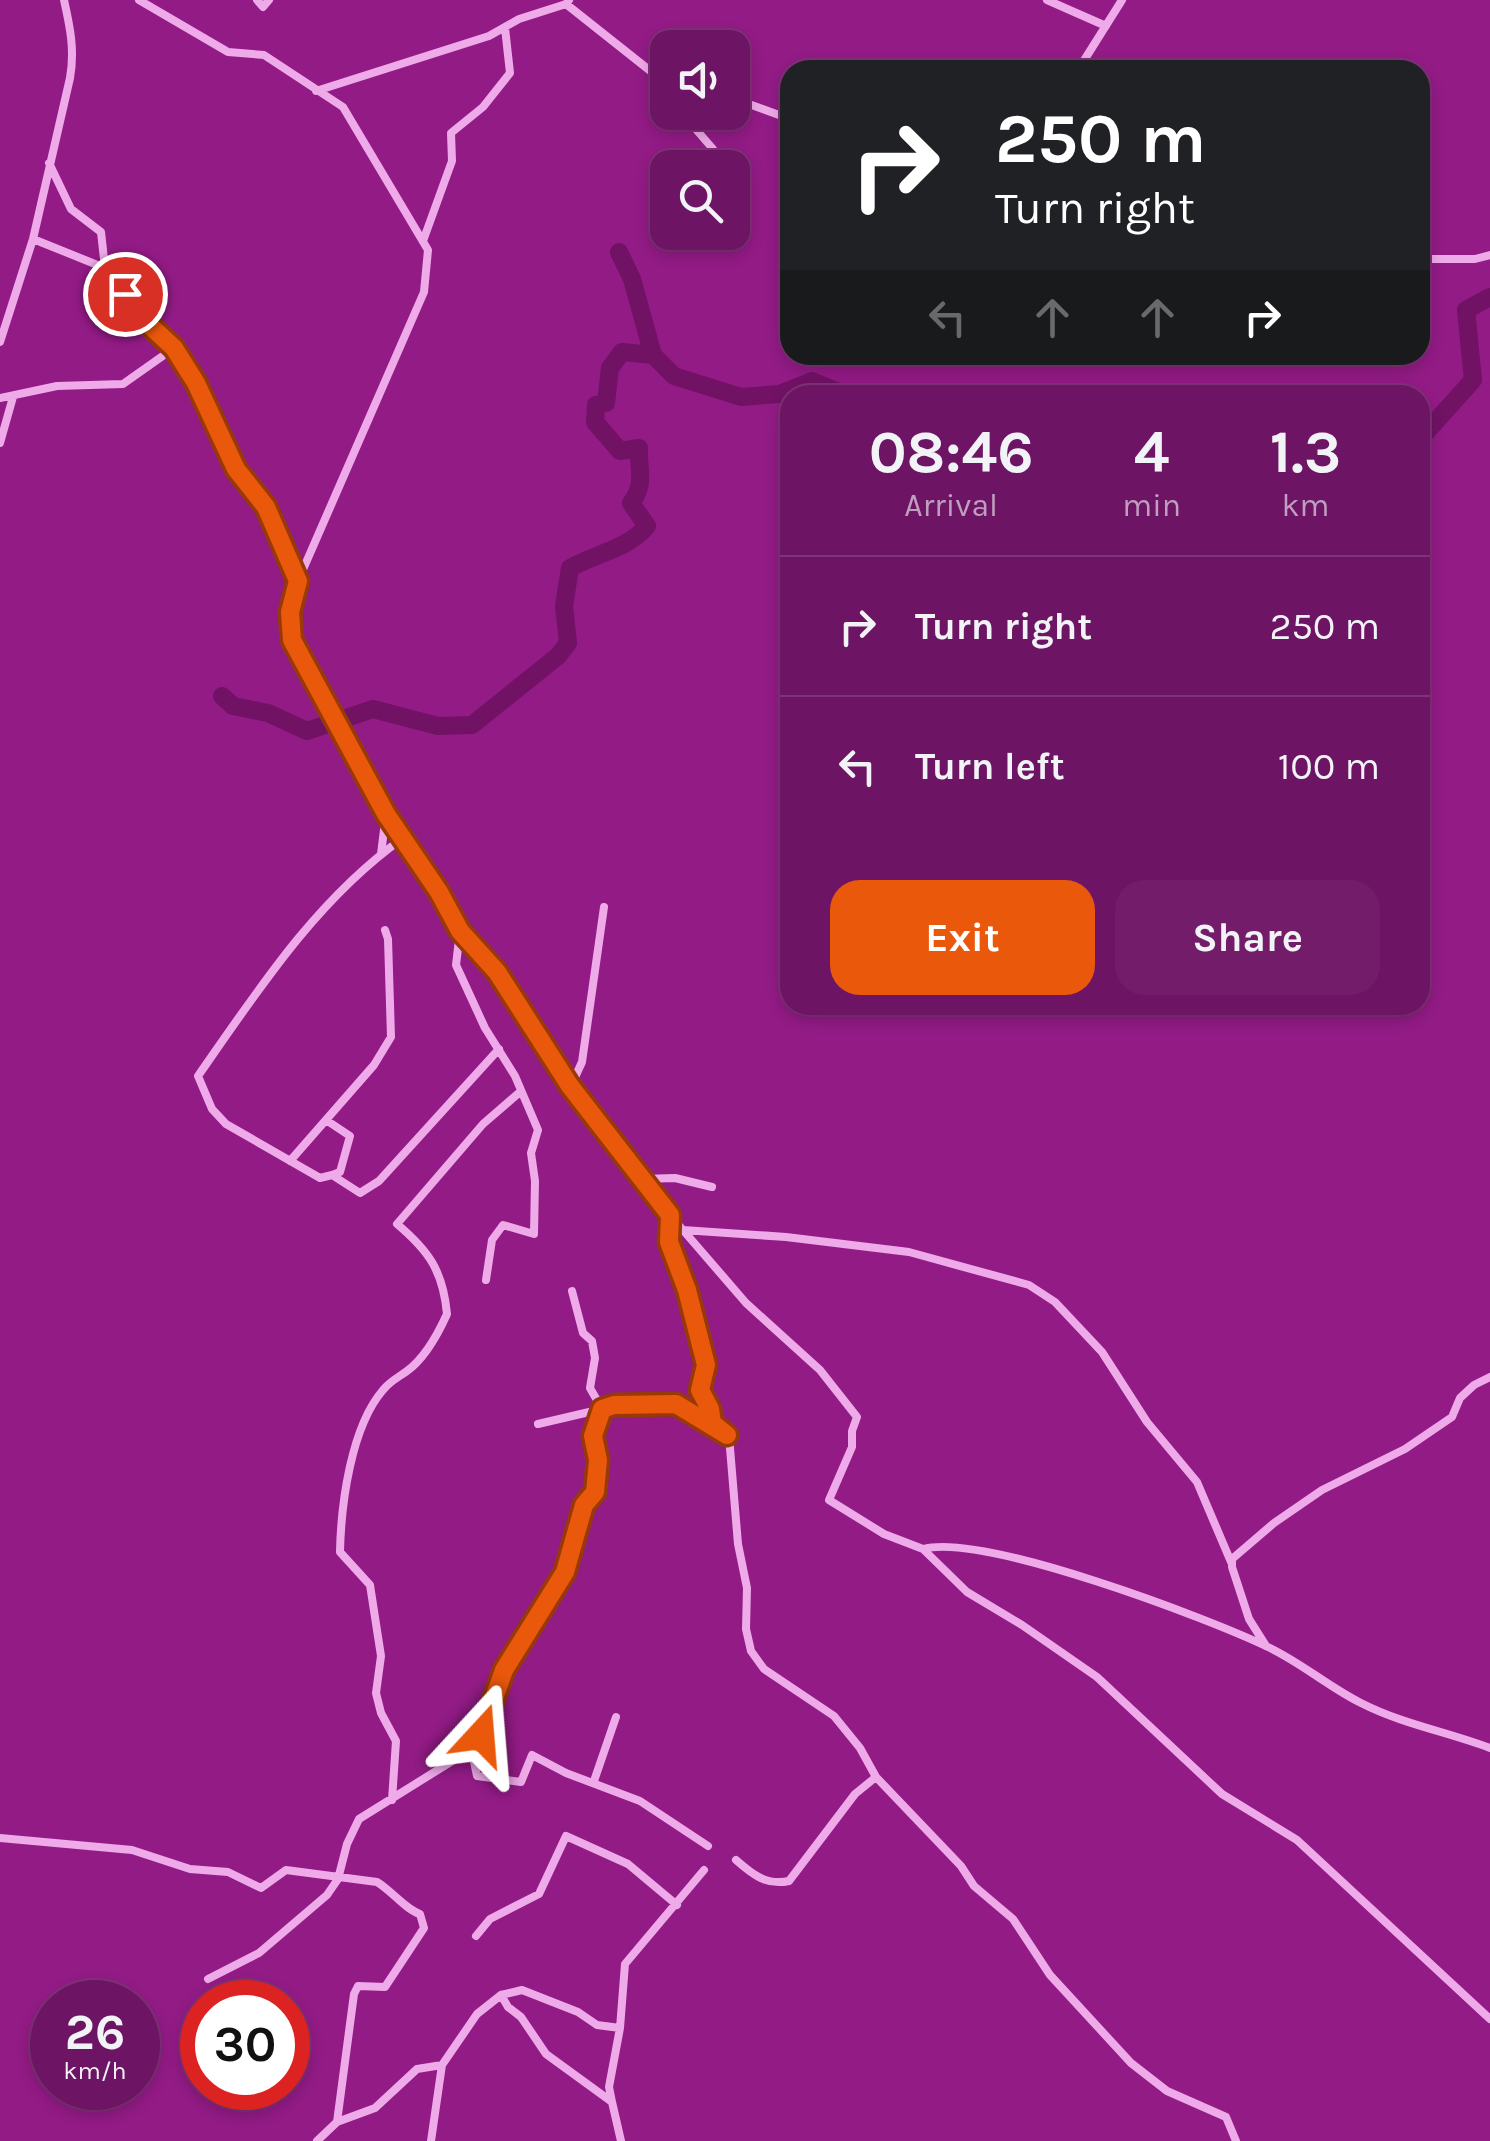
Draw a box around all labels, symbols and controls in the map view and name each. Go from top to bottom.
map controls [650,30,750,250]
button: sound [650,30,750,130]
text: 250 m [995,98,1207,180]
icon: right [830,100,960,230]
button: search [650,150,750,250]
text: Turn right [995,182,1195,234]
pin [83,252,168,337]
icon: arrive [98,267,153,322]
icon: left [920,290,975,345]
icon: ahead [1025,290,1080,345]
icon: ahead [1130,290,1185,345]
icon: right [1235,290,1290,345]
text: 08:46 [869,417,1034,487]
text: 4 [1134,417,1170,487]
text: 1.3 [1270,417,1341,487]
text: Arrival [904,487,998,524]
text: min [1122,487,1181,524]
text: km [1282,487,1330,524]
icon: right [830,599,885,654]
text: Turn right [915,604,1092,649]
text: 250 m [1269,604,1380,649]
icon: left [830,739,885,794]
text: Turn left [915,744,1065,789]
text: 100 m [1278,744,1380,789]
button: Exit [830,880,1095,995]
button: Share [1115,880,1380,995]
position arrow [429,1683,533,1787]
speed limit sign: 30 [180,1980,310,2110]
text: 26 [65,2003,125,2062]
text: km/h [63,2056,127,2085]

